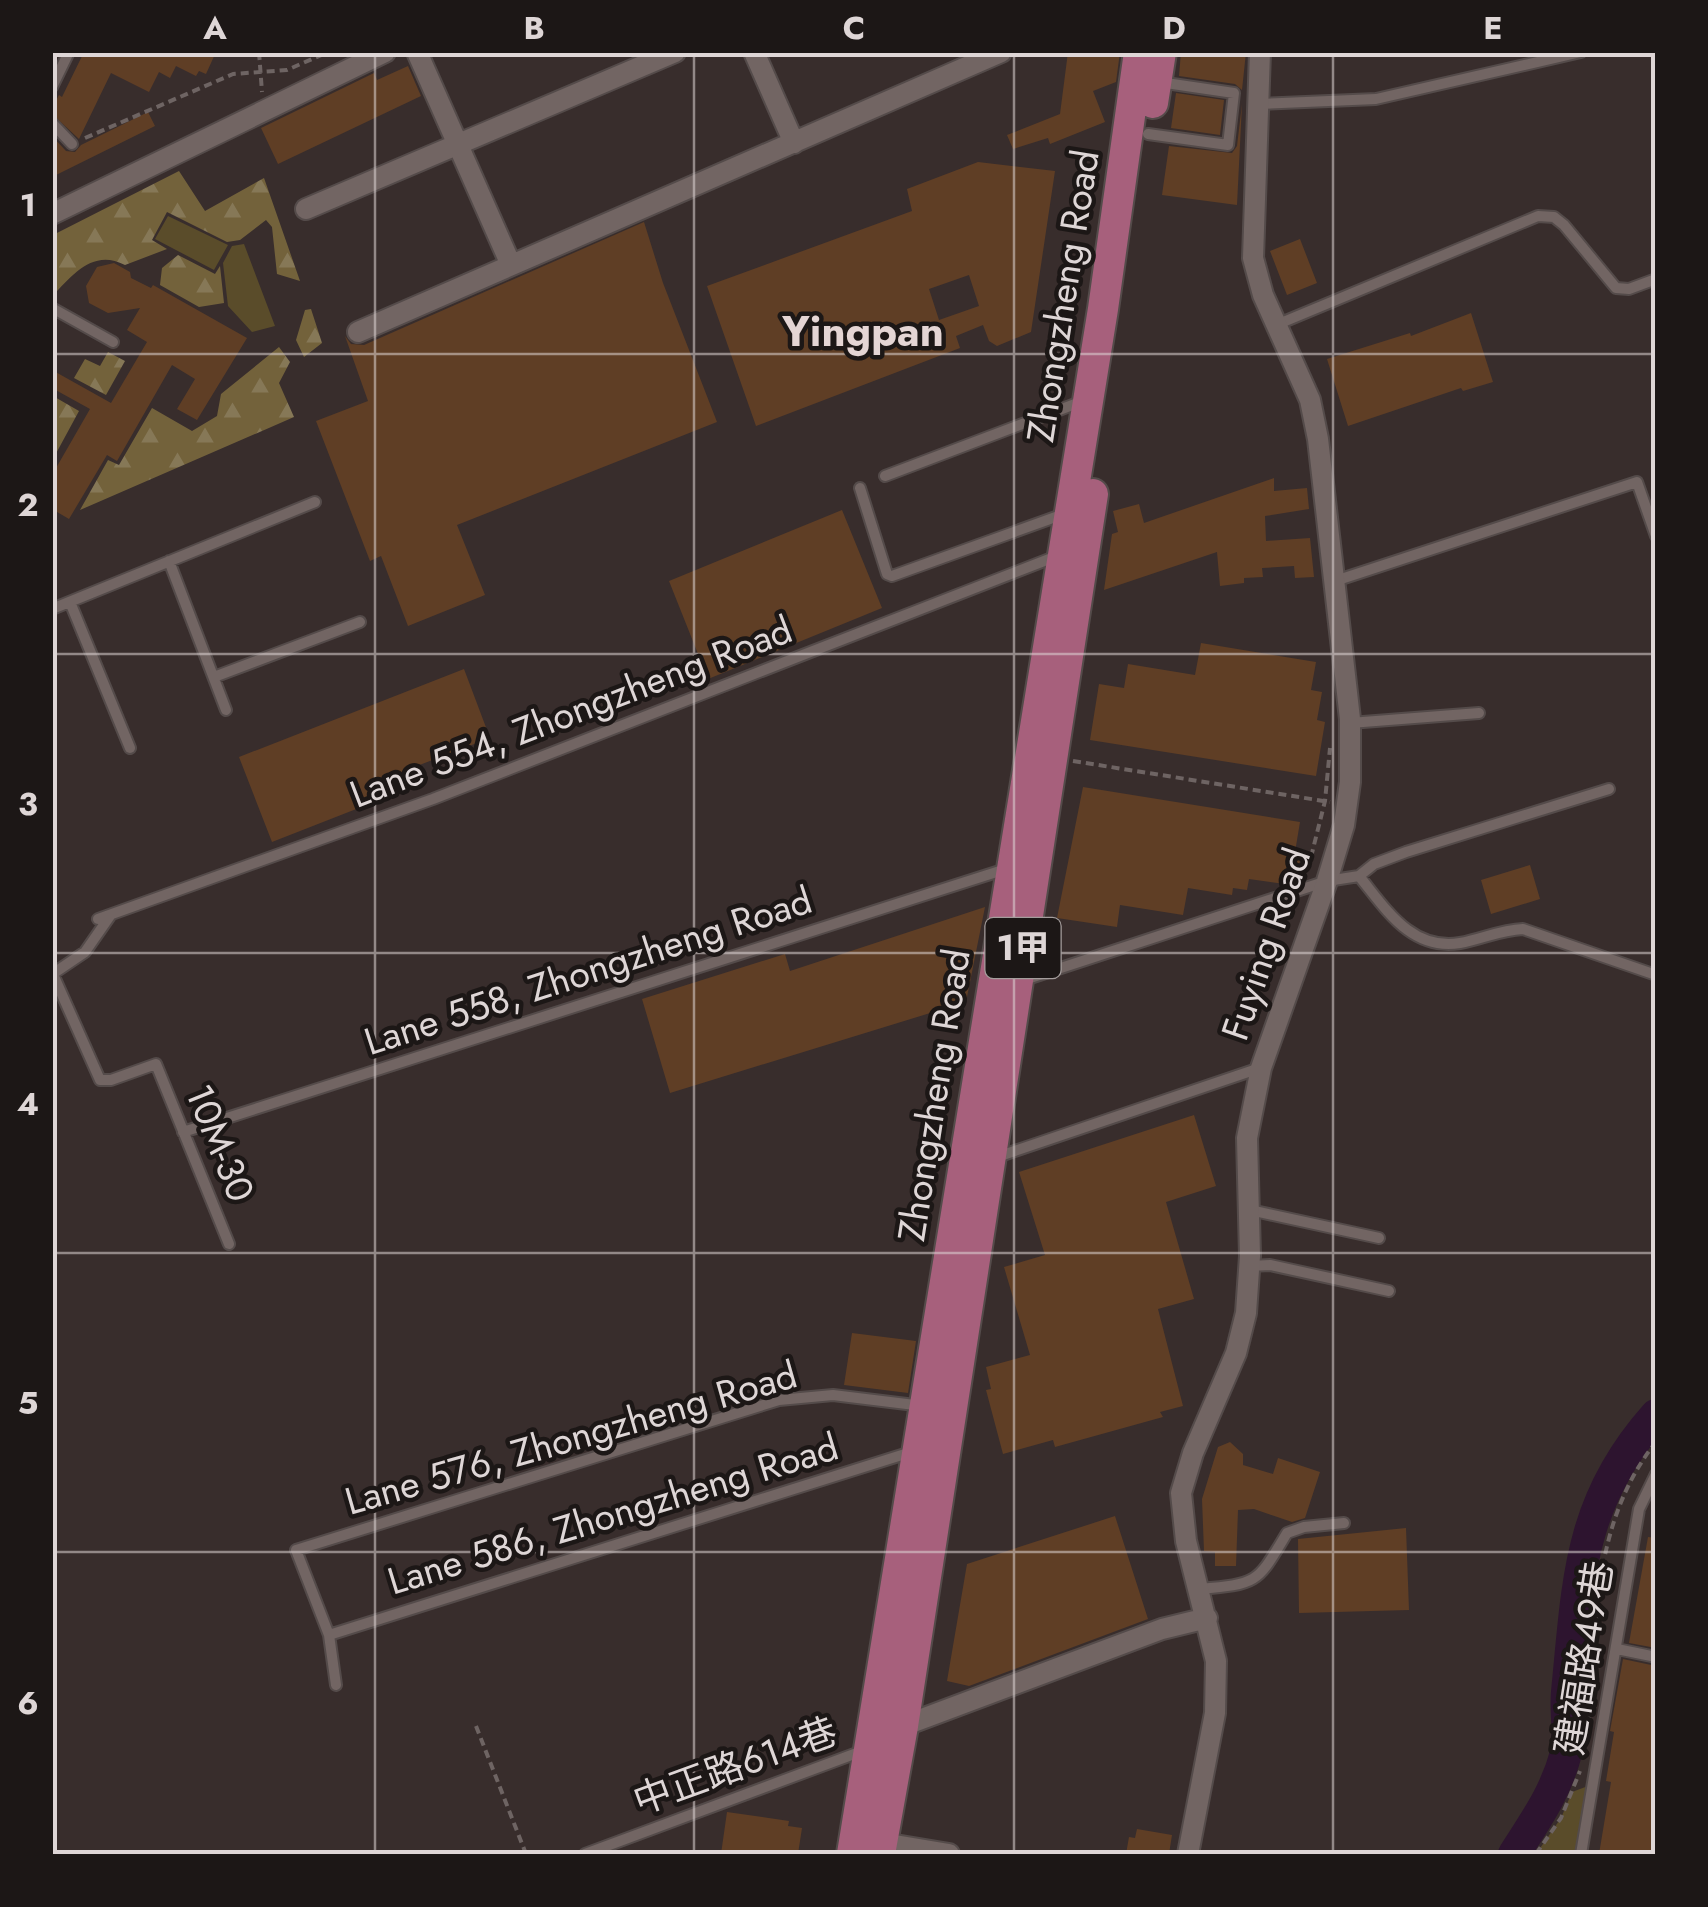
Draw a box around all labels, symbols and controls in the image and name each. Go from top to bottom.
text: A [202,5,227,51]
text: B [523,5,545,51]
text: C [843,5,865,51]
text: D [1162,5,1186,51]
text: E [1483,5,1503,51]
street label: Zhongzheng Road [1012,146,1113,446]
text: 1 [20,182,36,228]
district label: Yingpan [781,301,944,362]
text: 2 [18,482,39,528]
street label: Lane 554, Zhongzheng Road [342,602,800,821]
text: 3 [18,781,38,827]
street label: Fuying Road [1207,840,1324,1047]
street label: Lane 558, Zhongzheng Road [357,872,819,1069]
road number: 1甲 [986,918,1060,978]
street label: Zhongzheng Road [883,945,984,1245]
street label: 10M-30 [172,1076,269,1210]
text: 4 [17,1081,39,1127]
street label: Lane 576, Zhongzheng Road [339,1347,803,1528]
text: 5 [18,1380,38,1426]
street label: Lane 586, Zhongzheng Road [381,1419,845,1608]
street label: 建福路49巷 [1541,1557,1626,1759]
text: 6 [17,1680,39,1726]
street label: 中正路614巷 [625,1703,844,1828]

